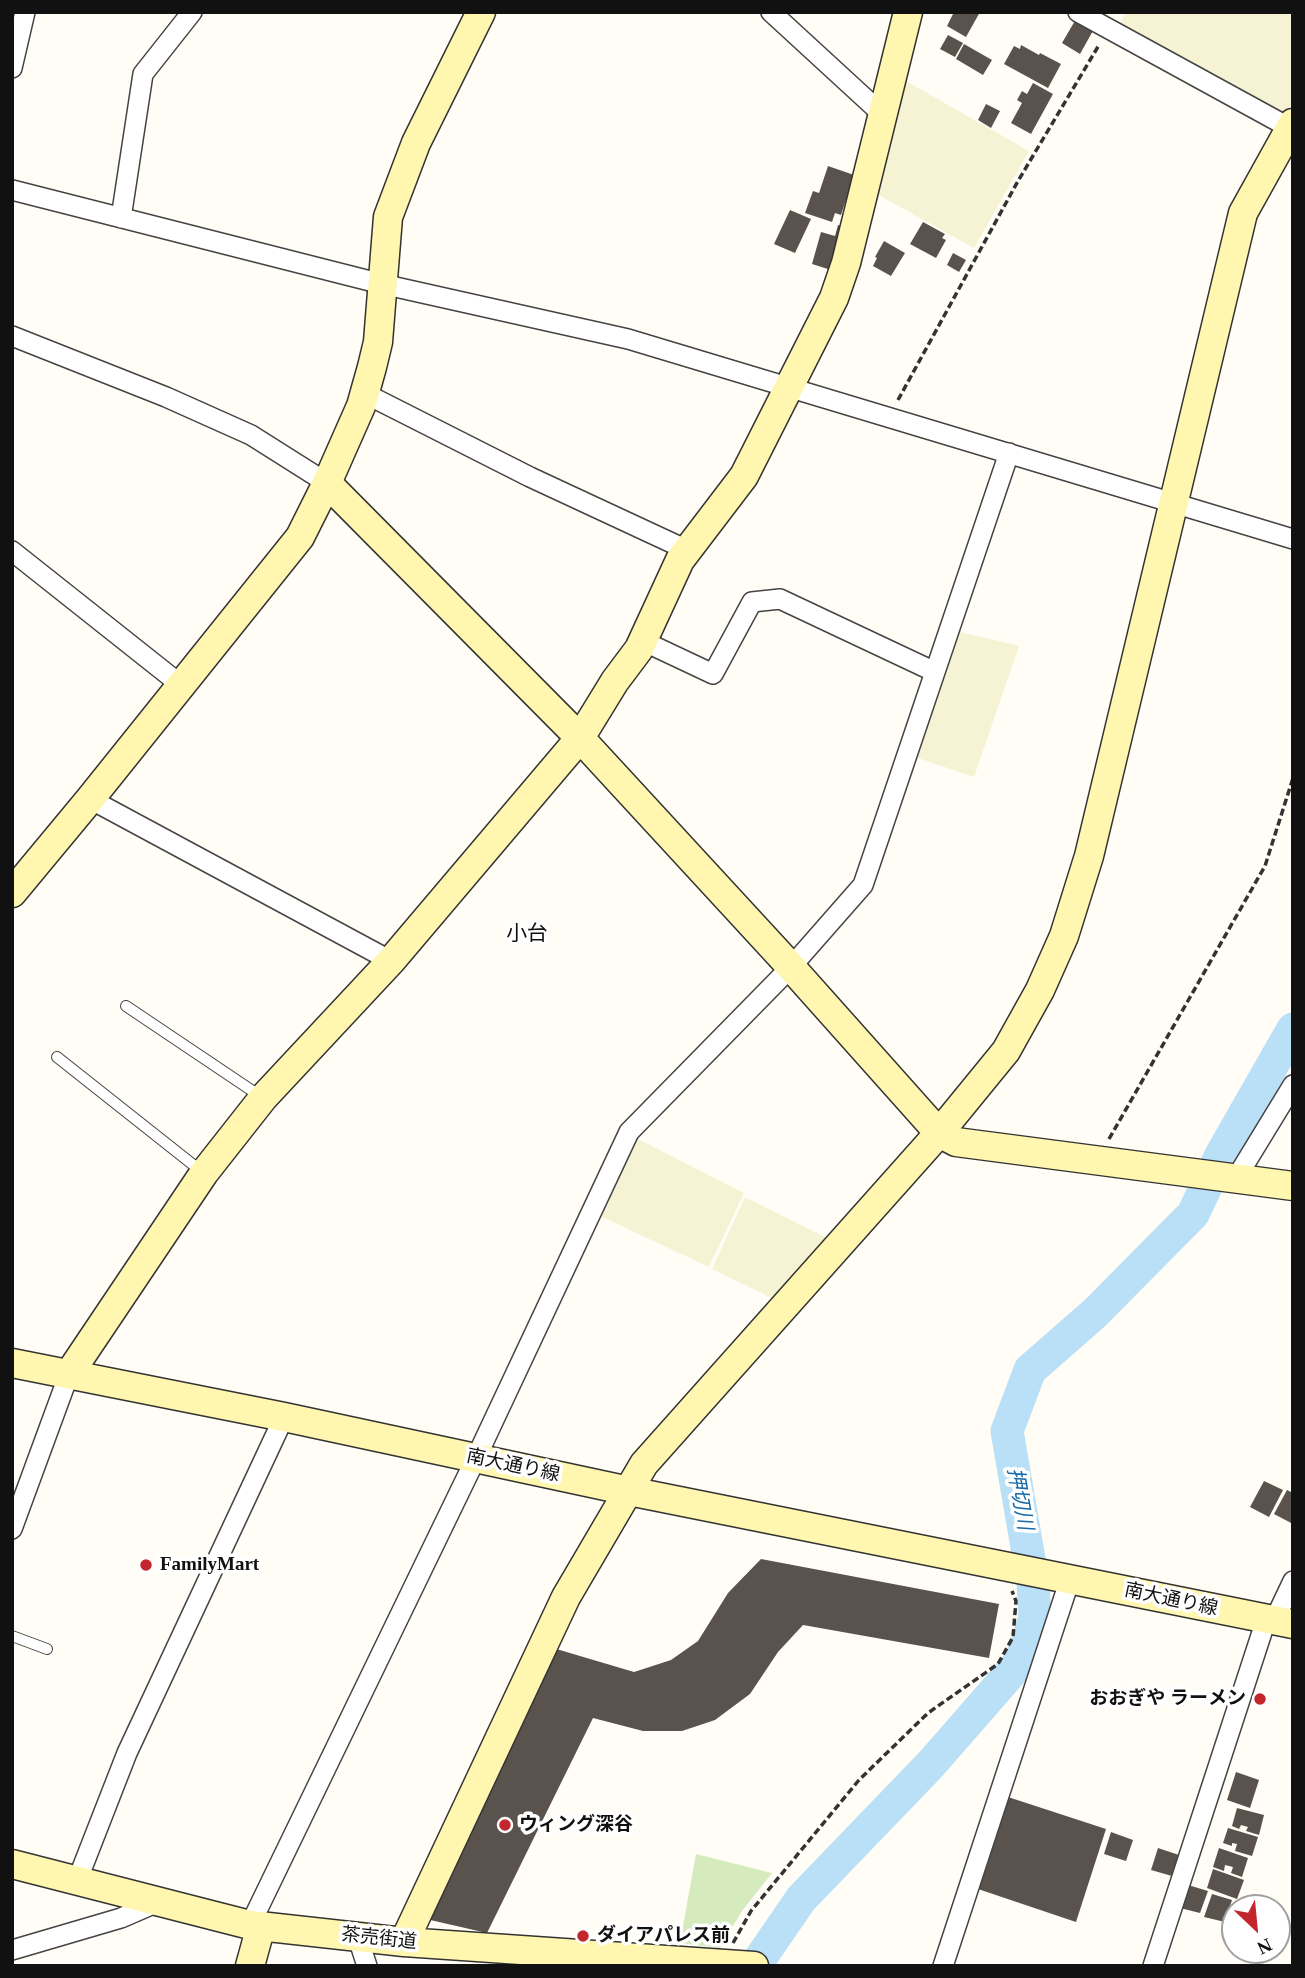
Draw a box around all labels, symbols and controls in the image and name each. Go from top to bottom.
district label: 小台 [506,921,548,947]
street label: 南大通り線 [464,1445,562,1487]
water label: 押切川 [1001,1466,1037,1532]
place label: FamilyMart [160,1554,259,1576]
marker: FamilyMart [138,1557,154,1573]
street label: 南大通り線 [1122,1579,1220,1621]
place label: おおぎや ラーメン [1089,1688,1246,1710]
marker: おおぎや ラーメン [1252,1691,1268,1707]
place label: ウィング深谷 [519,1814,633,1836]
marker: ウィング深谷 [497,1817,513,1833]
north arrow [1221,1894,1291,1964]
street label: 茶売街道 [340,1924,418,1954]
place label: ダイアパレス前 [597,1925,730,1947]
marker: ダイアパレス前 [575,1928,591,1944]
text: N [1254,1934,1275,1959]

